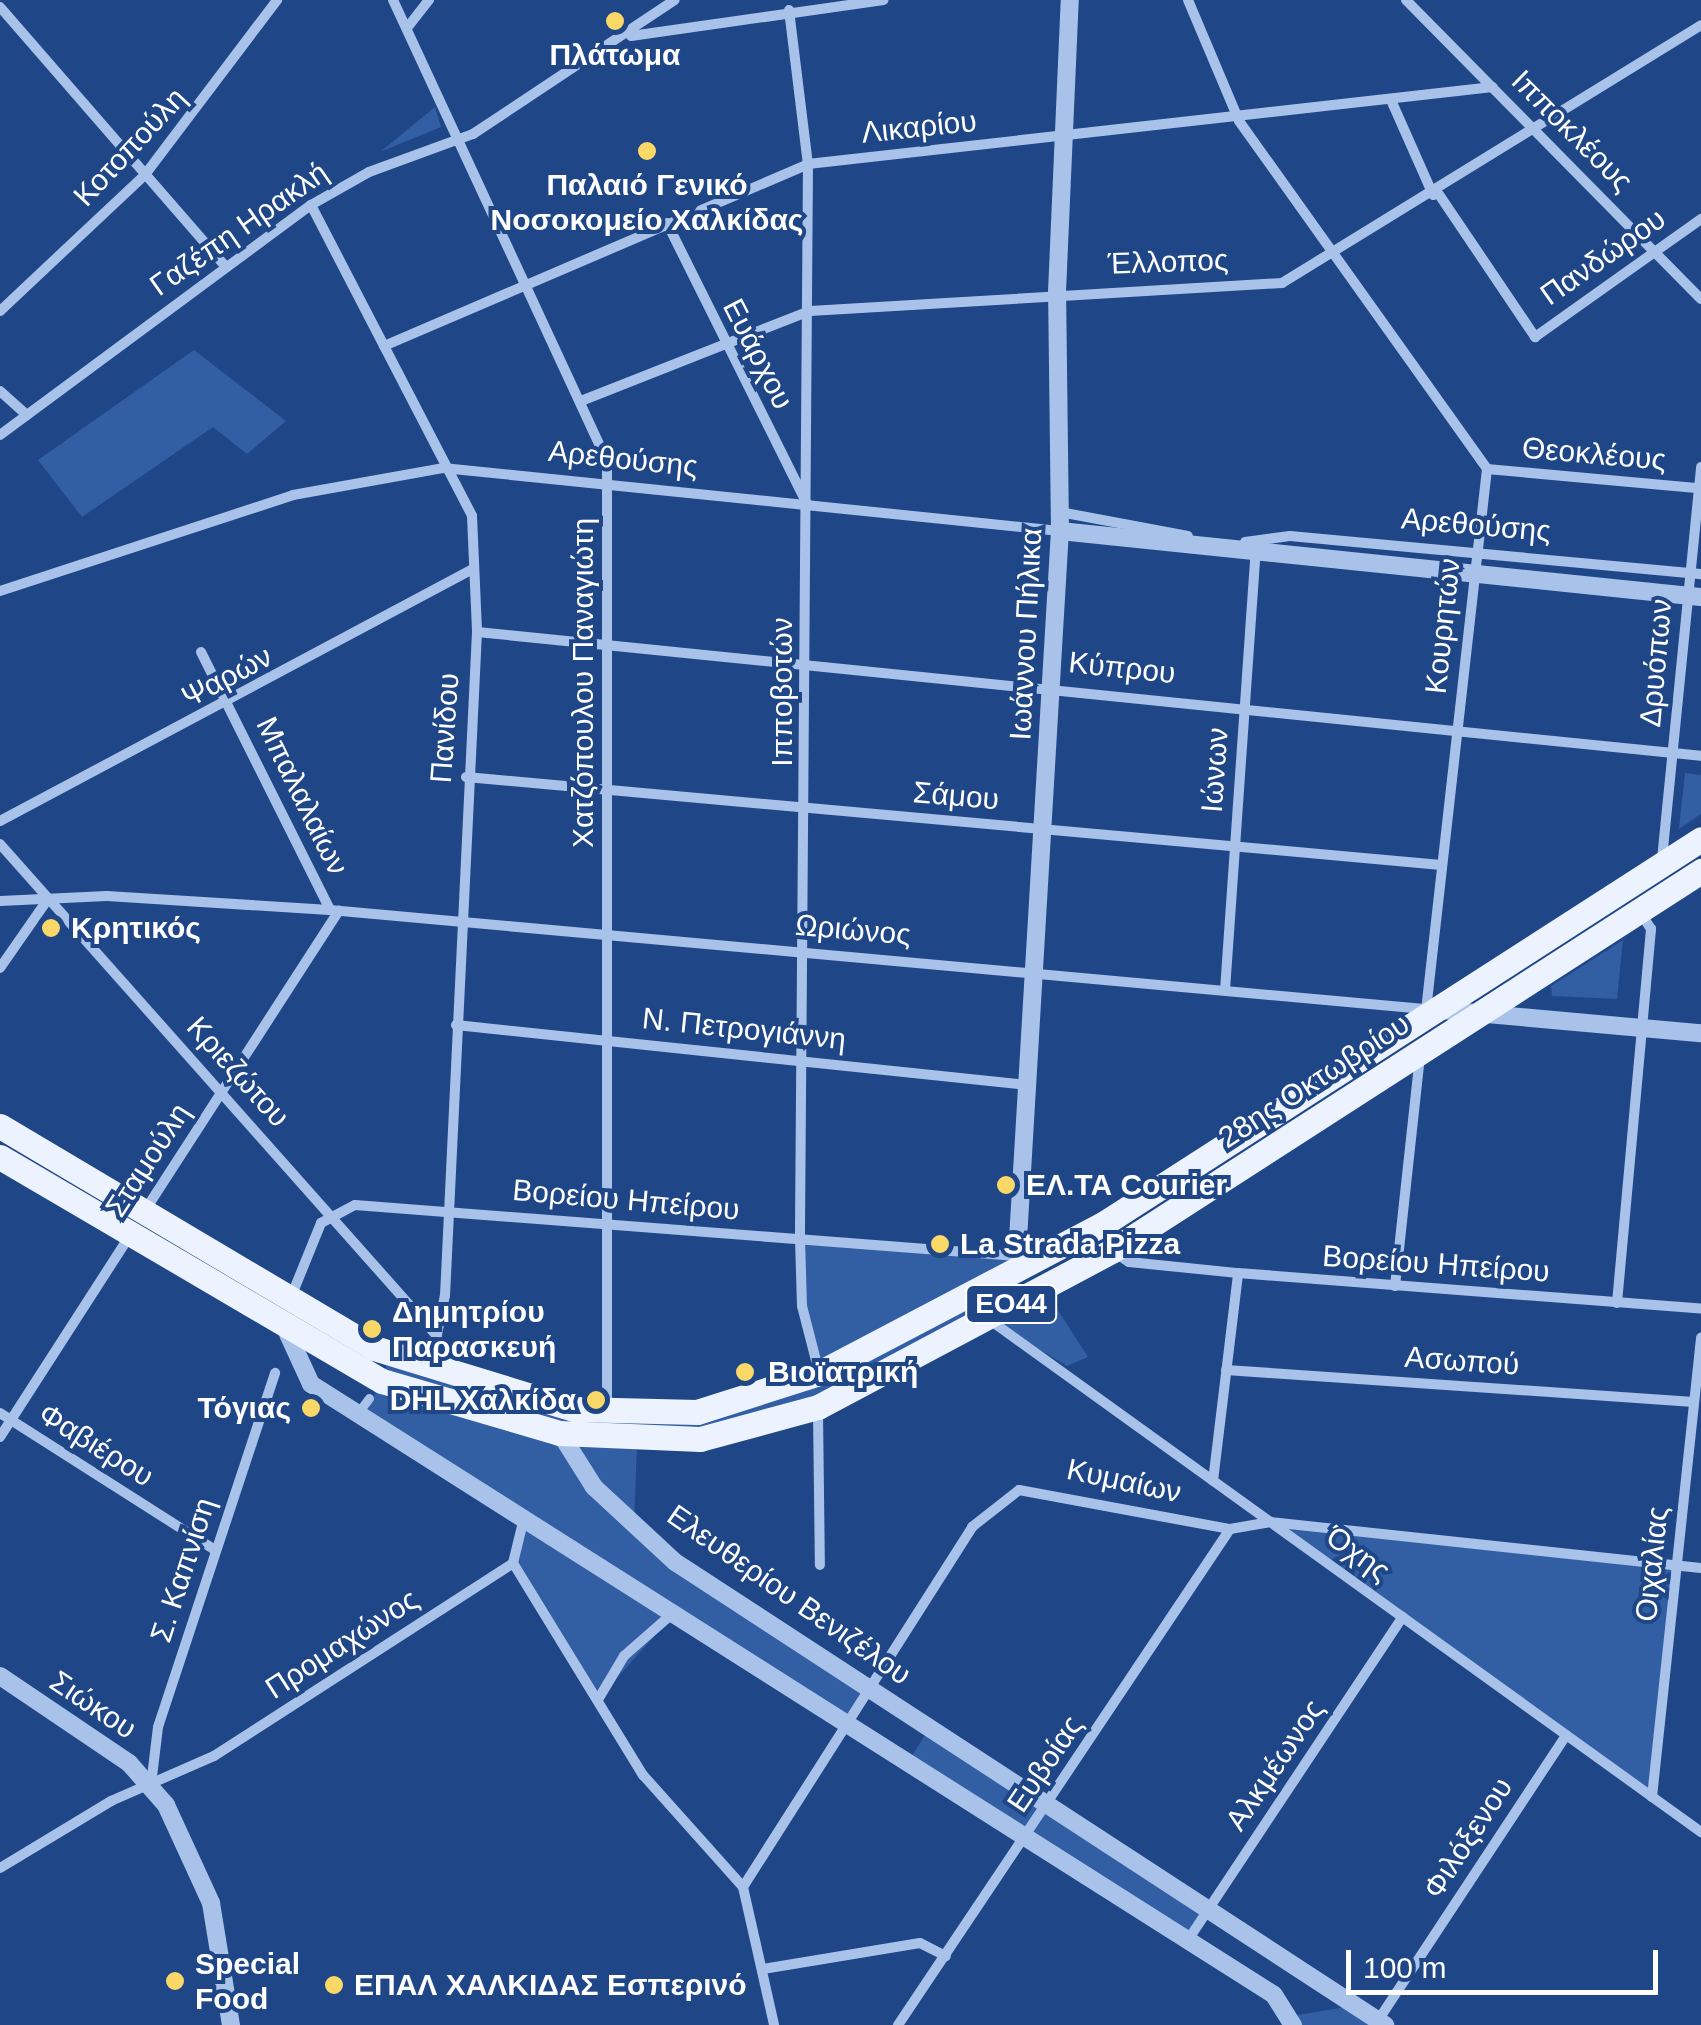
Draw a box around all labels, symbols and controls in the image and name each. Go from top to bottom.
marker: Πλάτωμα [604,10,626,32]
place label: Πλάτωμα [549,37,681,73]
street label: Ιπποκλέους [1504,63,1640,199]
street label: Κοτοπούλη [66,80,194,214]
street label: Λικαρίου [860,103,978,151]
marker: Παλαιό Γενικό Νοσοκομείο Χαλκίδας [636,140,658,162]
street label: Γαζέπη Ηρακλή [143,154,335,304]
place label: Παλαιό Γενικό Νοσοκομείο Χαλκίδας [491,167,803,238]
street label: Πανδώρου [1534,201,1672,313]
street label: Έλλοπος [1107,242,1229,282]
street label: Ευάρχου [715,293,801,415]
street label: Θεοκλέους [1521,430,1667,478]
street label: Αρεθούσης [547,433,699,485]
street label: Αρεθούσης [1400,501,1552,549]
street label: Χατζόπουλου Παναγιώτη [565,518,601,848]
street label: Ιωάννου Πήλικα [1002,527,1050,741]
street label: Κουρητών [1418,556,1468,696]
street label: Δρυόπων [1632,597,1680,729]
street label: Ιπποβοτών [764,617,800,767]
street label: Ψαρών [176,638,278,716]
street label: Κύπρου [1067,644,1177,692]
street label: Πανίδου [423,672,467,784]
street label: Μπαλαλαίων [248,711,356,881]
street label: Ιώνων [1194,726,1236,814]
street label: Σάμου [911,774,1001,818]
street label: Ωριώνος [794,907,912,953]
place label: Κρητικός [71,910,201,946]
marker: Κρητικός [40,917,62,939]
street label: Ν. Πετρογιάννη [640,1000,848,1058]
street label: 28ης Οκτωβρίου [1212,1006,1416,1156]
street label: Κριεζώτου [179,1009,297,1135]
street label: Σταμούλη [98,1097,198,1223]
place label: ΕΛ.ΤΑ Courier [1026,1167,1227,1203]
street label: Βορείου Ηπείρου [511,1172,741,1228]
marker: ΕΛ.ΤΑ Courier [995,1174,1017,1196]
place label: La Strada Pizza [960,1226,1180,1262]
marker: La Strada Pizza [929,1233,951,1255]
street label: Βορείου Ηπείρου [1321,1238,1551,1290]
road number: ΕΟ44 [964,1281,1058,1327]
place label: Δημητρίου Παρασκευή [392,1294,556,1364]
marker: Δημητρίου Παρασκευή [361,1318,383,1340]
street label: Ασωπού [1403,1339,1521,1383]
place label: Βιοϊατρική [768,1354,918,1390]
marker: Βιοϊατρική [732,1359,758,1385]
place label: DHL Χαλκίδα [389,1382,576,1418]
marker: DHL Χαλκίδα [585,1389,607,1411]
place label: Τόγιας [198,1390,291,1426]
street label: Φαβιέρου [32,1396,160,1494]
marker: Τόγιας [300,1397,322,1419]
street label: Κυμαίων [1063,1451,1185,1511]
street label: Σ. Καπνίση [143,1493,223,1647]
street label: Ελευθερίου Βενιζέλου [660,1497,918,1693]
street label: Οιχαλίας [1628,1505,1676,1623]
street label: Όχης [1319,1519,1397,1589]
street label: Προμαχώνος [259,1581,425,1707]
street label: Σιώκου [43,1663,143,1747]
street label: Αλκμέωνος [1218,1693,1332,1837]
street label: Ευβοίας [1000,1709,1090,1819]
street label: Φιλόξενου [1416,1771,1520,1905]
scale bar [1351,1930,1664,1992]
place label: Special Food [195,1946,300,2016]
text: 100 m [1363,1951,1446,1984]
place label: ΕΠΑΛ ΧΑΛΚΙΔΑΣ Εσπερινό [354,1967,747,2003]
marker: Special Food [164,1970,186,1992]
marker: ΕΠΑΛ ΧΑΛΚΙΔΑΣ Εσπερινό [323,1974,345,1996]

